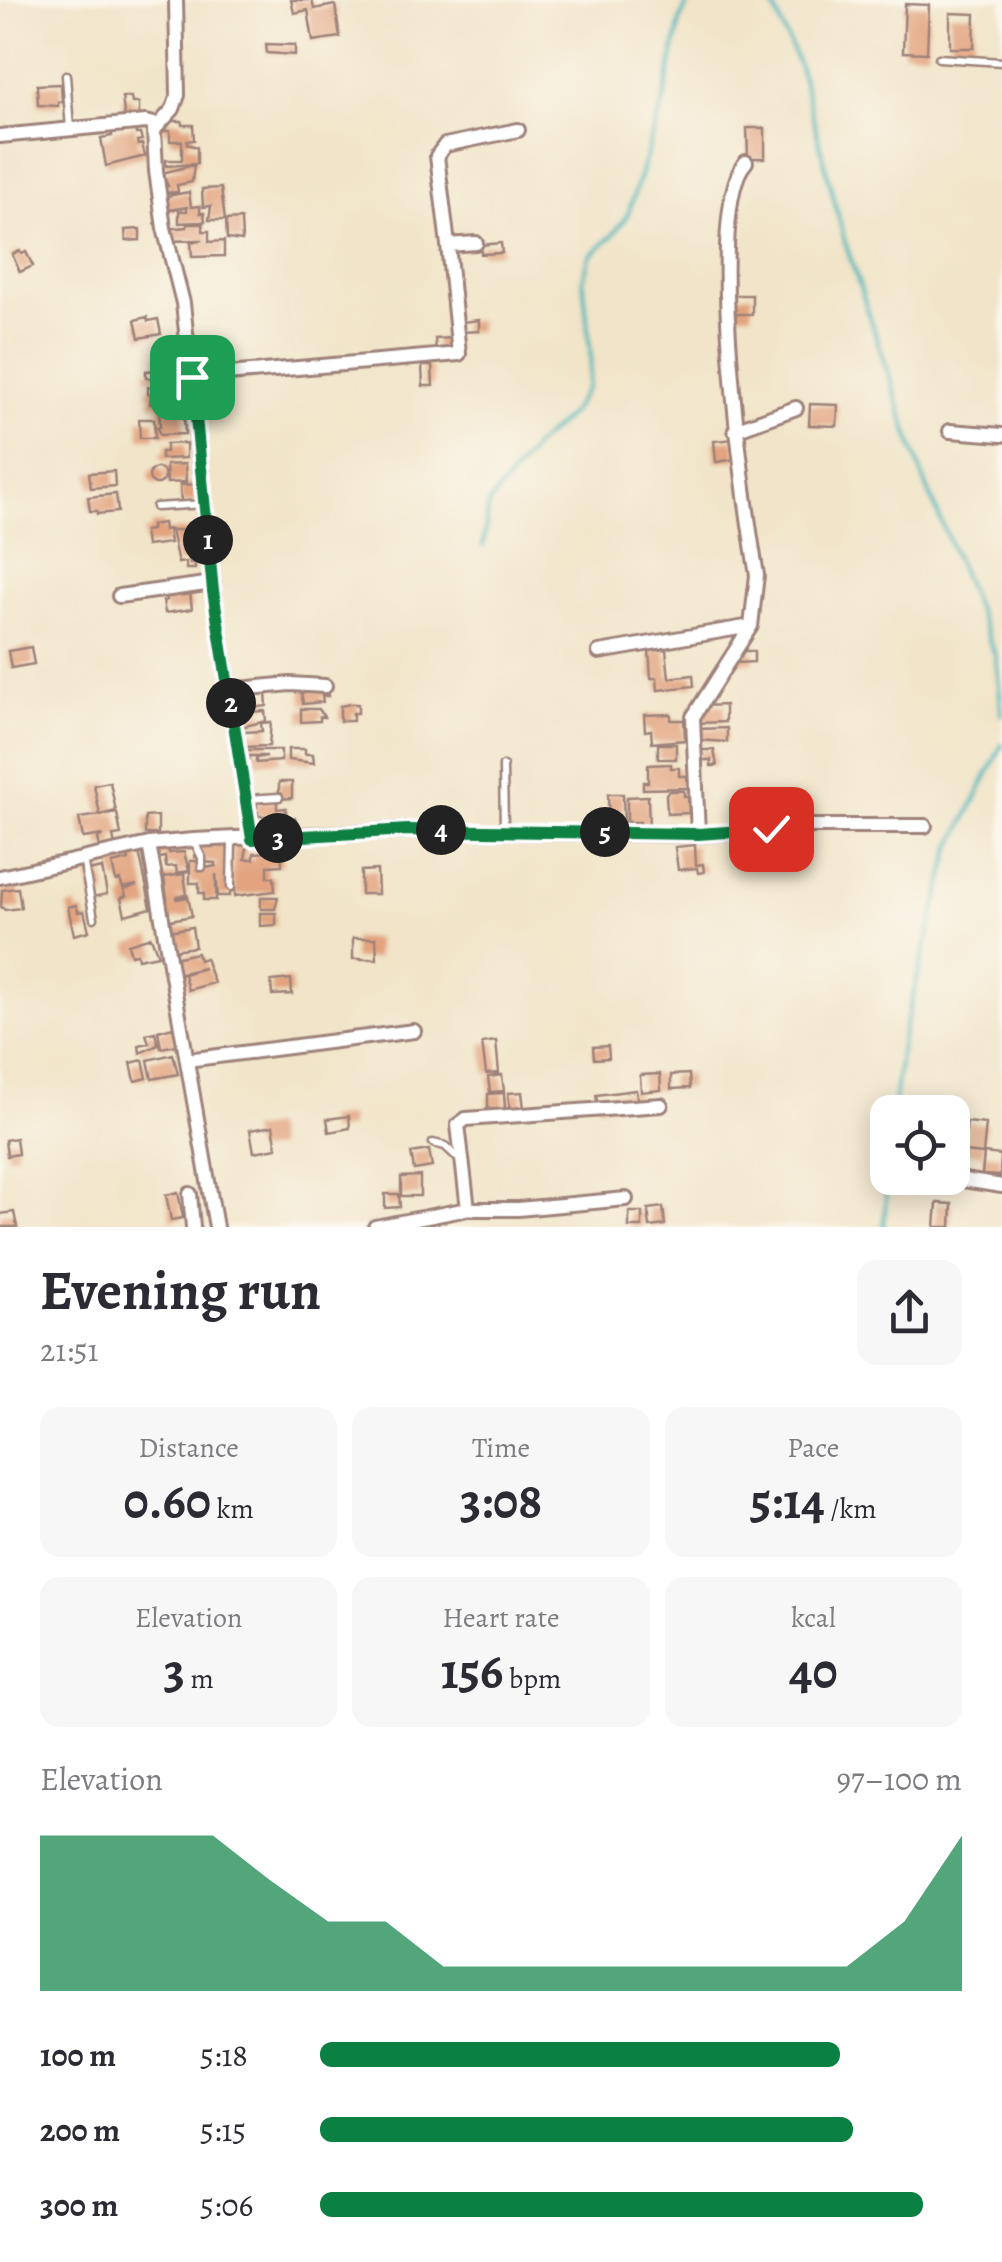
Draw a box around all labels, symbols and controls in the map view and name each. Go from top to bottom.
pin [150,335,235,420]
icon: arrive [165,350,220,405]
pin: 1 [183,515,233,565]
text: 1 [203,521,213,559]
pin: 2 [206,678,256,728]
text: 2 [224,684,238,722]
pin [729,787,814,872]
icon: check [744,802,799,857]
pin: 4 [416,805,466,855]
pin: 5 [580,807,630,857]
text: 4 [434,811,448,849]
pin: 3 [253,813,303,863]
text: 5 [599,813,611,851]
text: 3 [272,819,284,857]
map controls [870,1095,970,1195]
button: locate [870,1095,970,1195]
text: Evening run [40,1253,321,1328]
button: share [857,1260,962,1365]
text: 21:51 [40,1328,98,1372]
text: Distance [138,1429,239,1467]
text: Time [472,1429,530,1467]
text: Pace [787,1429,839,1467]
text: 0.60 [124,1467,211,1535]
text: 3:08 [460,1467,542,1535]
text: 5:14 [750,1467,825,1535]
text: km [211,1490,254,1528]
text: /km [825,1490,877,1528]
text: Elevation [135,1599,242,1637]
text: Heart rate [443,1599,559,1637]
text: kcal [791,1599,836,1637]
text: 3 [163,1637,185,1705]
text: 156 [441,1637,503,1705]
text: 40 [789,1637,838,1705]
text: m [185,1660,214,1698]
text: bpm [503,1660,561,1698]
text: Elevation [40,1757,163,1801]
text: 97–100 m [837,1757,962,1801]
text: 100 m [40,2033,116,2077]
text: 5:18 [200,2033,248,2077]
text: 200 m [40,2108,120,2152]
text: 5:15 [200,2108,246,2152]
text: 300 m [40,2183,118,2227]
text: 5:06 [200,2183,253,2227]

